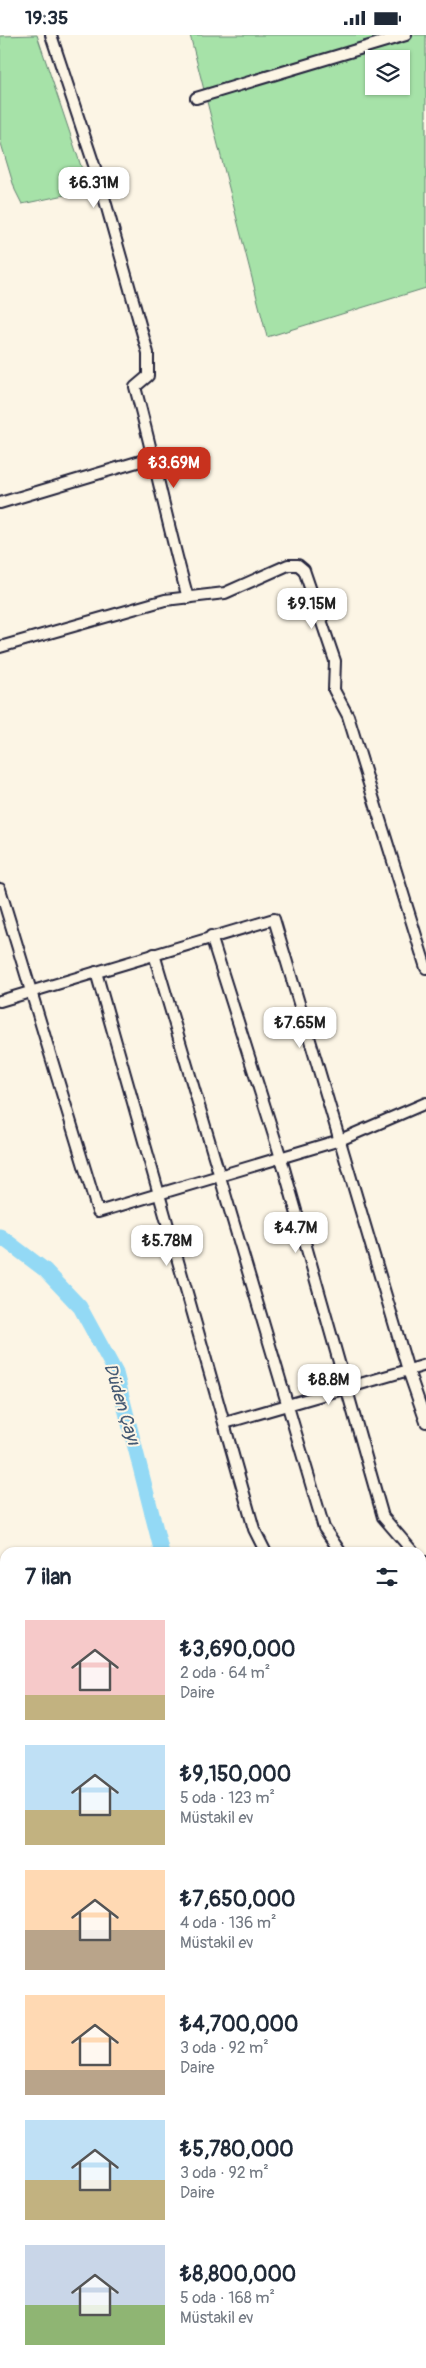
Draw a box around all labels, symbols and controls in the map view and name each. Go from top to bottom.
text: 19:35 [25,6,68,30]
map controls [365,50,410,95]
button: layers [365,50,410,95]
pin: ₺6.31M [53,167,135,209]
text: ₺6.31M [69,173,119,193]
pin: ₺3.69M [133,447,215,489]
text: ₺3.69M [148,453,200,473]
pin: ₺9.15M [271,587,353,630]
text: ₺9.15M [288,594,336,614]
pin: ₺7.65M [259,1007,341,1049]
text: ₺7.65M [274,1013,326,1033]
pin: ₺4.7M [261,1211,331,1254]
text: ₺4.7M [275,1218,317,1238]
pin: ₺5.78M [126,1225,208,1267]
text: ₺5.78M [142,1231,192,1251]
water label: Düden Çayı [98,1360,145,1449]
pin: ₺8.8M [294,1363,364,1406]
text: ₺8.8M [309,1370,349,1390]
icon: filters [373,1563,401,1591]
text: 7 ilan [25,1564,72,1591]
text: ₺3,690,000 [180,1636,295,1663]
icon: home [65,1640,125,1700]
text: 2 oda · 64 m² [180,1663,270,1683]
text: Daire [180,1683,214,1703]
text: ₺9,150,000 [180,1761,291,1788]
icon: home [65,1765,125,1825]
text: 5 oda · 123 m² [180,1788,275,1808]
text: Müstakil ev [180,1808,254,1828]
text: ₺7,650,000 [180,1886,295,1913]
icon: home [65,1890,125,1950]
text: 4 oda · 136 m² [180,1913,276,1933]
text: Müstakil ev [180,1933,254,1953]
text: ₺4,700,000 [180,2011,298,2038]
icon: home [65,2015,125,2075]
text: 3 oda · 92 m² [180,2038,269,2058]
text: Daire [180,2058,214,2078]
text: ₺5,780,000 [180,2136,294,2163]
icon: home [65,2140,125,2200]
text: 3 oda · 92 m² [180,2163,269,2183]
text: Daire [180,2183,214,2203]
text: ₺8,800,000 [180,2261,296,2288]
icon: home [65,2265,125,2325]
text: 5 oda · 168 m² [180,2288,275,2308]
text: Müstakil ev [180,2308,254,2328]

